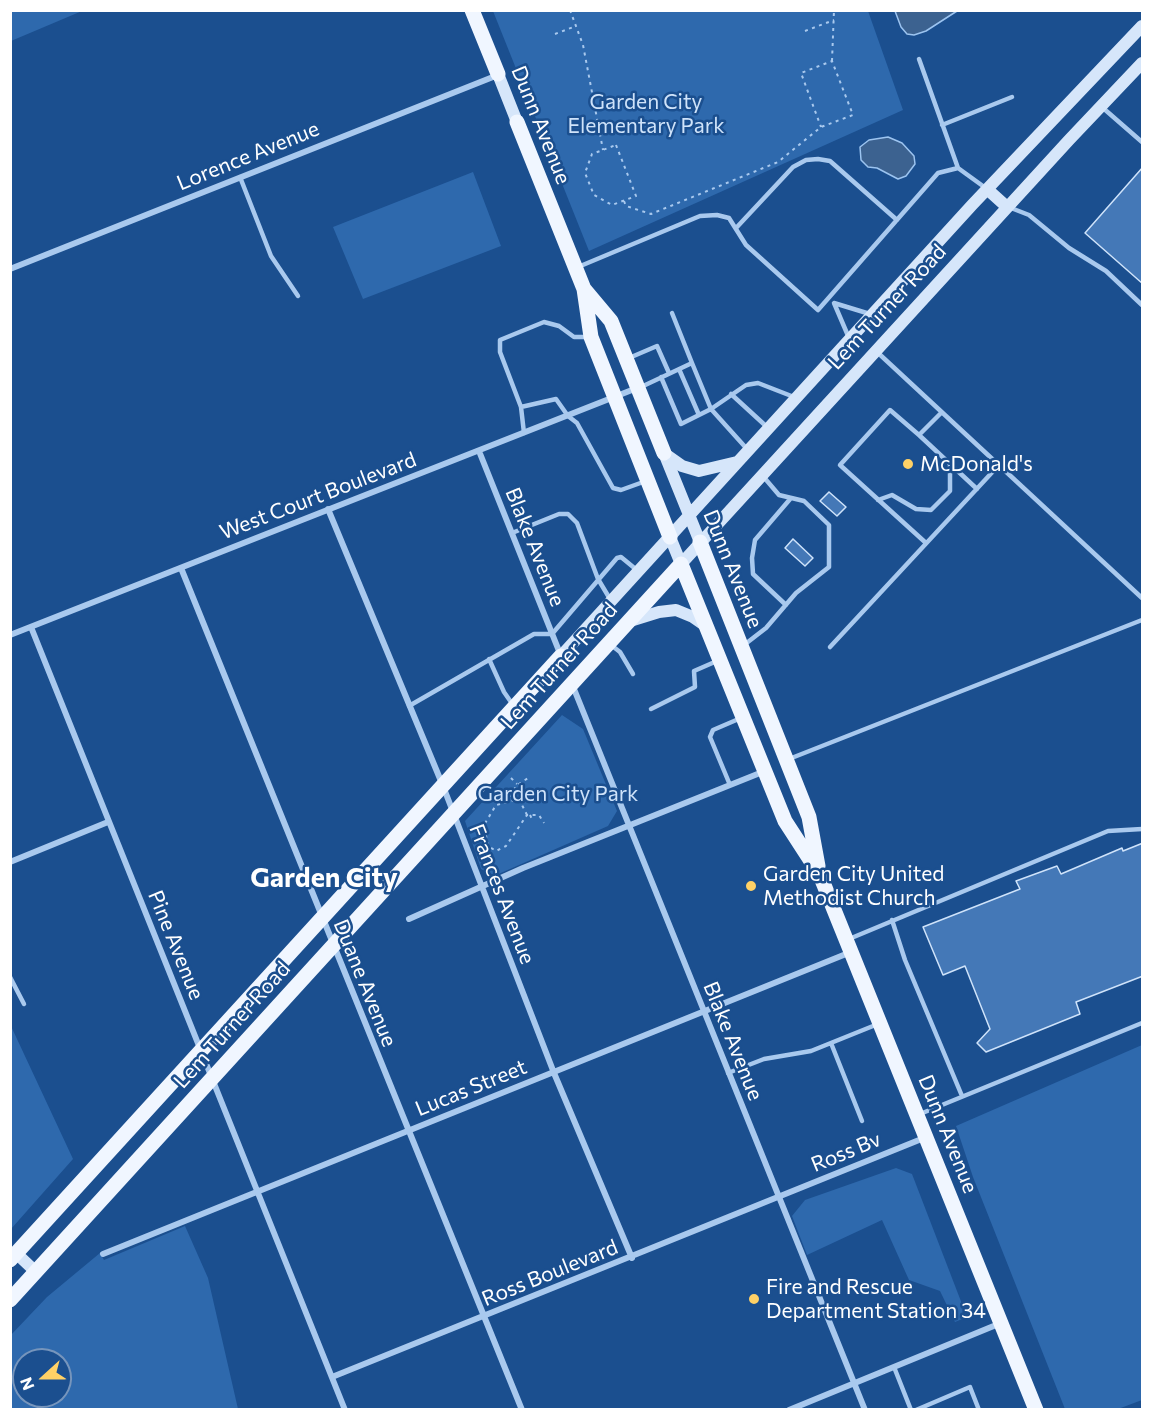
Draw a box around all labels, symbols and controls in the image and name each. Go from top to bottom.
street label: Dunn Avenue [506,62,576,188]
park label: Garden City Elementary Park [567,89,725,139]
street label: Lorence Avenue [173,116,323,196]
street label: Lem Turner Road [823,239,951,375]
street label: West Court Boulevard [216,447,420,545]
place label: McDonald's [920,451,1033,477]
marker: McDonald's [901,457,915,471]
street label: Blake Avenue [500,484,570,610]
street label: Dunn Avenue [698,506,768,632]
street label: Lem Turner Road [495,597,623,735]
park label: Garden City Park [478,781,638,807]
street label: Frances Avenue [464,820,540,968]
place label: Garden City United Methodist Church [763,861,944,911]
district label: Garden City [250,862,398,894]
marker: Garden City United Methodist Church [744,879,758,893]
street label: Pine Avenue [143,887,209,1003]
street label: Duane Avenue [328,916,402,1050]
street label: Lem Turner Road [168,956,296,1094]
street label: Blake Avenue [698,978,768,1104]
street label: Lucas Street [412,1054,530,1122]
street label: Dunn Avenue [913,1071,983,1197]
street label: Ross Bv [807,1127,885,1177]
street label: Ross Boulevard [478,1234,622,1312]
place label: Fire and Rescue Department Station 34 [766,1274,986,1324]
marker: Fire and Rescue Department Station 34 [747,1292,761,1306]
north arrow [12,1348,72,1408]
text: N [16,1375,38,1393]

